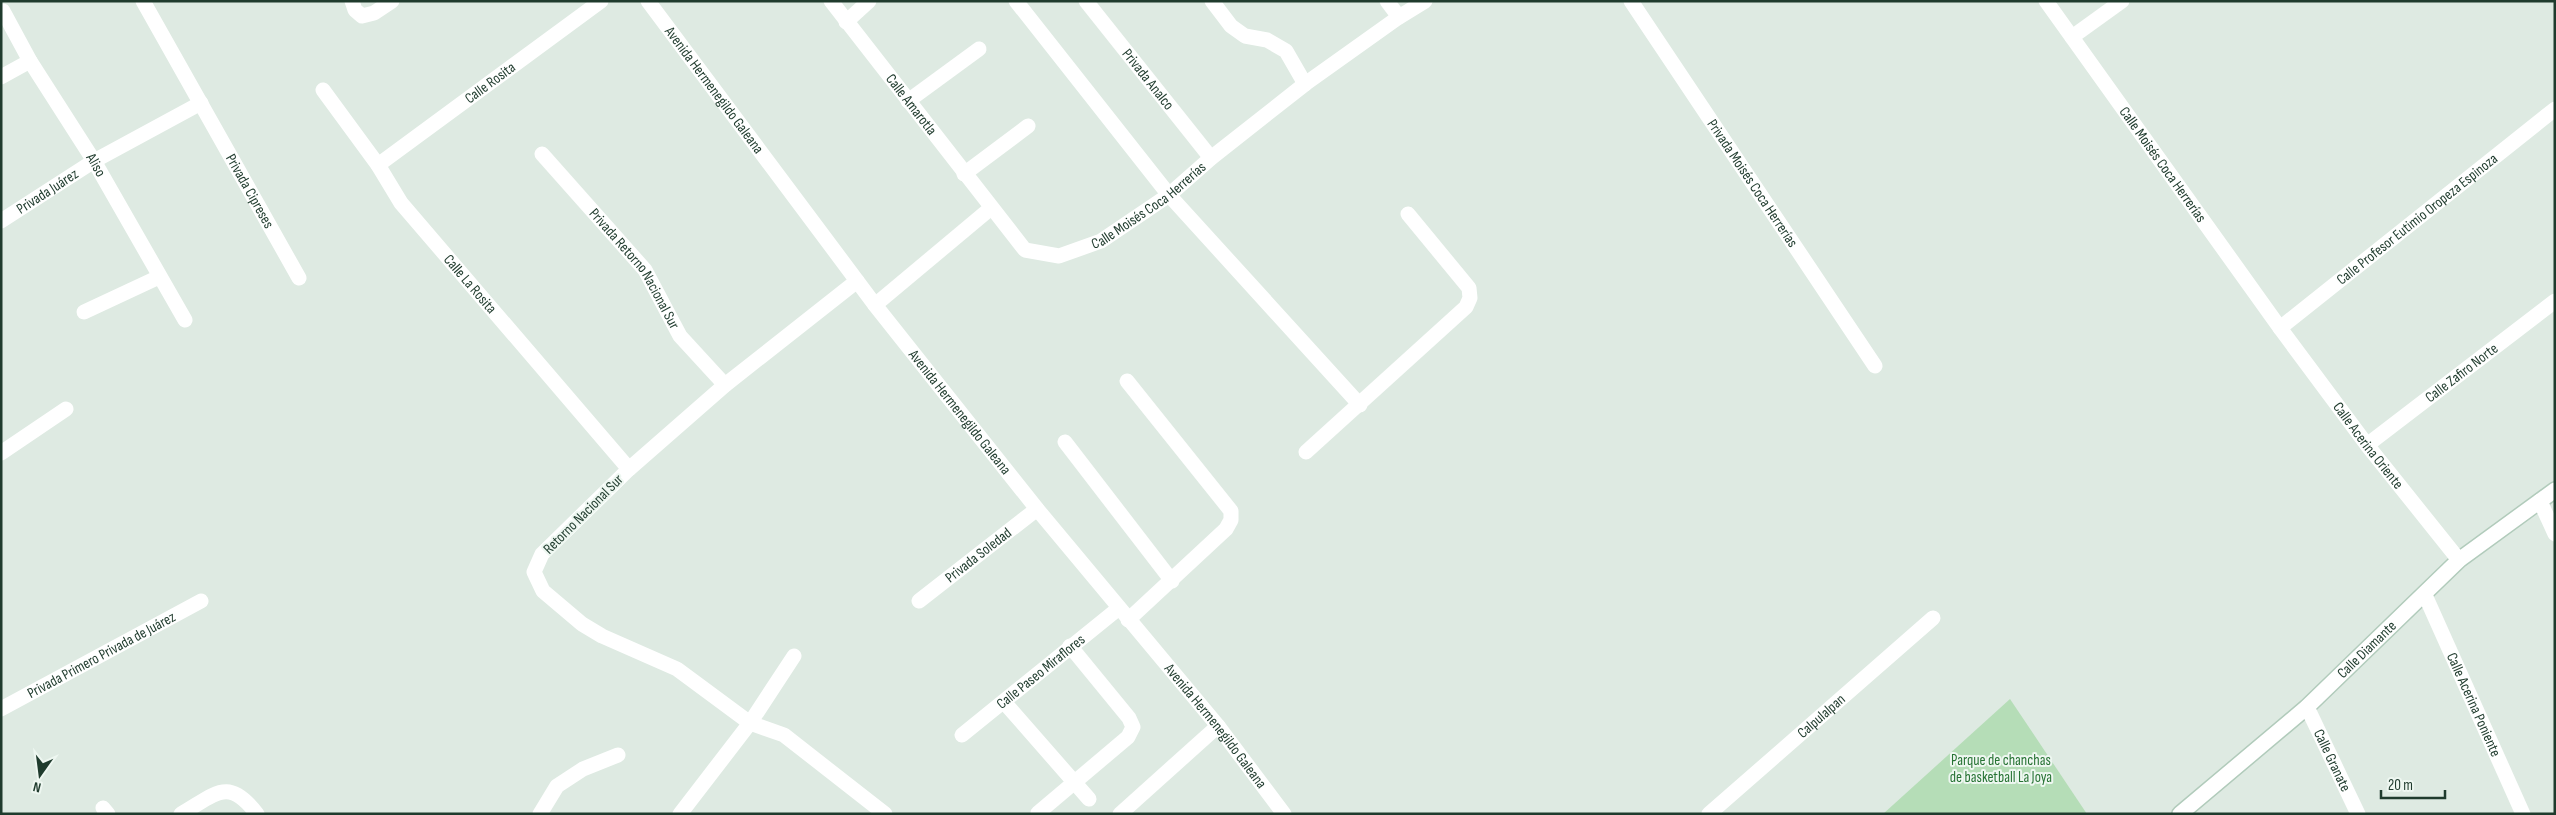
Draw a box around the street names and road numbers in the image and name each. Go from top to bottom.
street label: Avenida Hermenegildo Galeana [660,22,768,158]
street label: Privada Analco [1118,45,1178,114]
street label: Calle Rosita [461,58,520,108]
street label: Calle Amarotla [881,70,941,139]
street label: Calle Moisés Coca Herrerías [2115,103,2210,226]
street label: Privada Moisés Coca Herrerías [1703,116,1802,251]
street label: Aliso [81,149,110,180]
street label: Calle Profesor Eutimio Oropeza Espinoza [2333,149,2502,289]
street label: Privada Cipreses [221,151,278,232]
street label: Calle Moisés Coca Herrerías [1089,158,1210,254]
street label: Privada Juárez [13,164,83,219]
street label: Privada Retorno Nacional Sur [585,204,684,333]
street label: Calle La Rosita [439,251,501,318]
street label: Calle Zafiro Norte [2422,339,2502,407]
street label: Avenida Hermenegildo Galeana [904,345,1015,479]
street label: Calle Acerina Oriente [2328,398,2407,493]
street label: Retorno Nacional Sur [539,470,628,558]
street label: Privada Soledad [941,523,1015,587]
street label: Privada Primero Privada de Juárez [24,607,179,703]
street label: Calle Diamante [2333,617,2401,683]
street label: Calle Paseo Miraflores [993,630,1089,713]
street label: Calle Acerina Poniente [2442,650,2505,760]
street label: Avenida Hermenegildo Galeana [1159,659,1271,793]
street label: Calpulalpan [1793,690,1850,742]
street label: Calle Granate [2309,726,2355,795]

